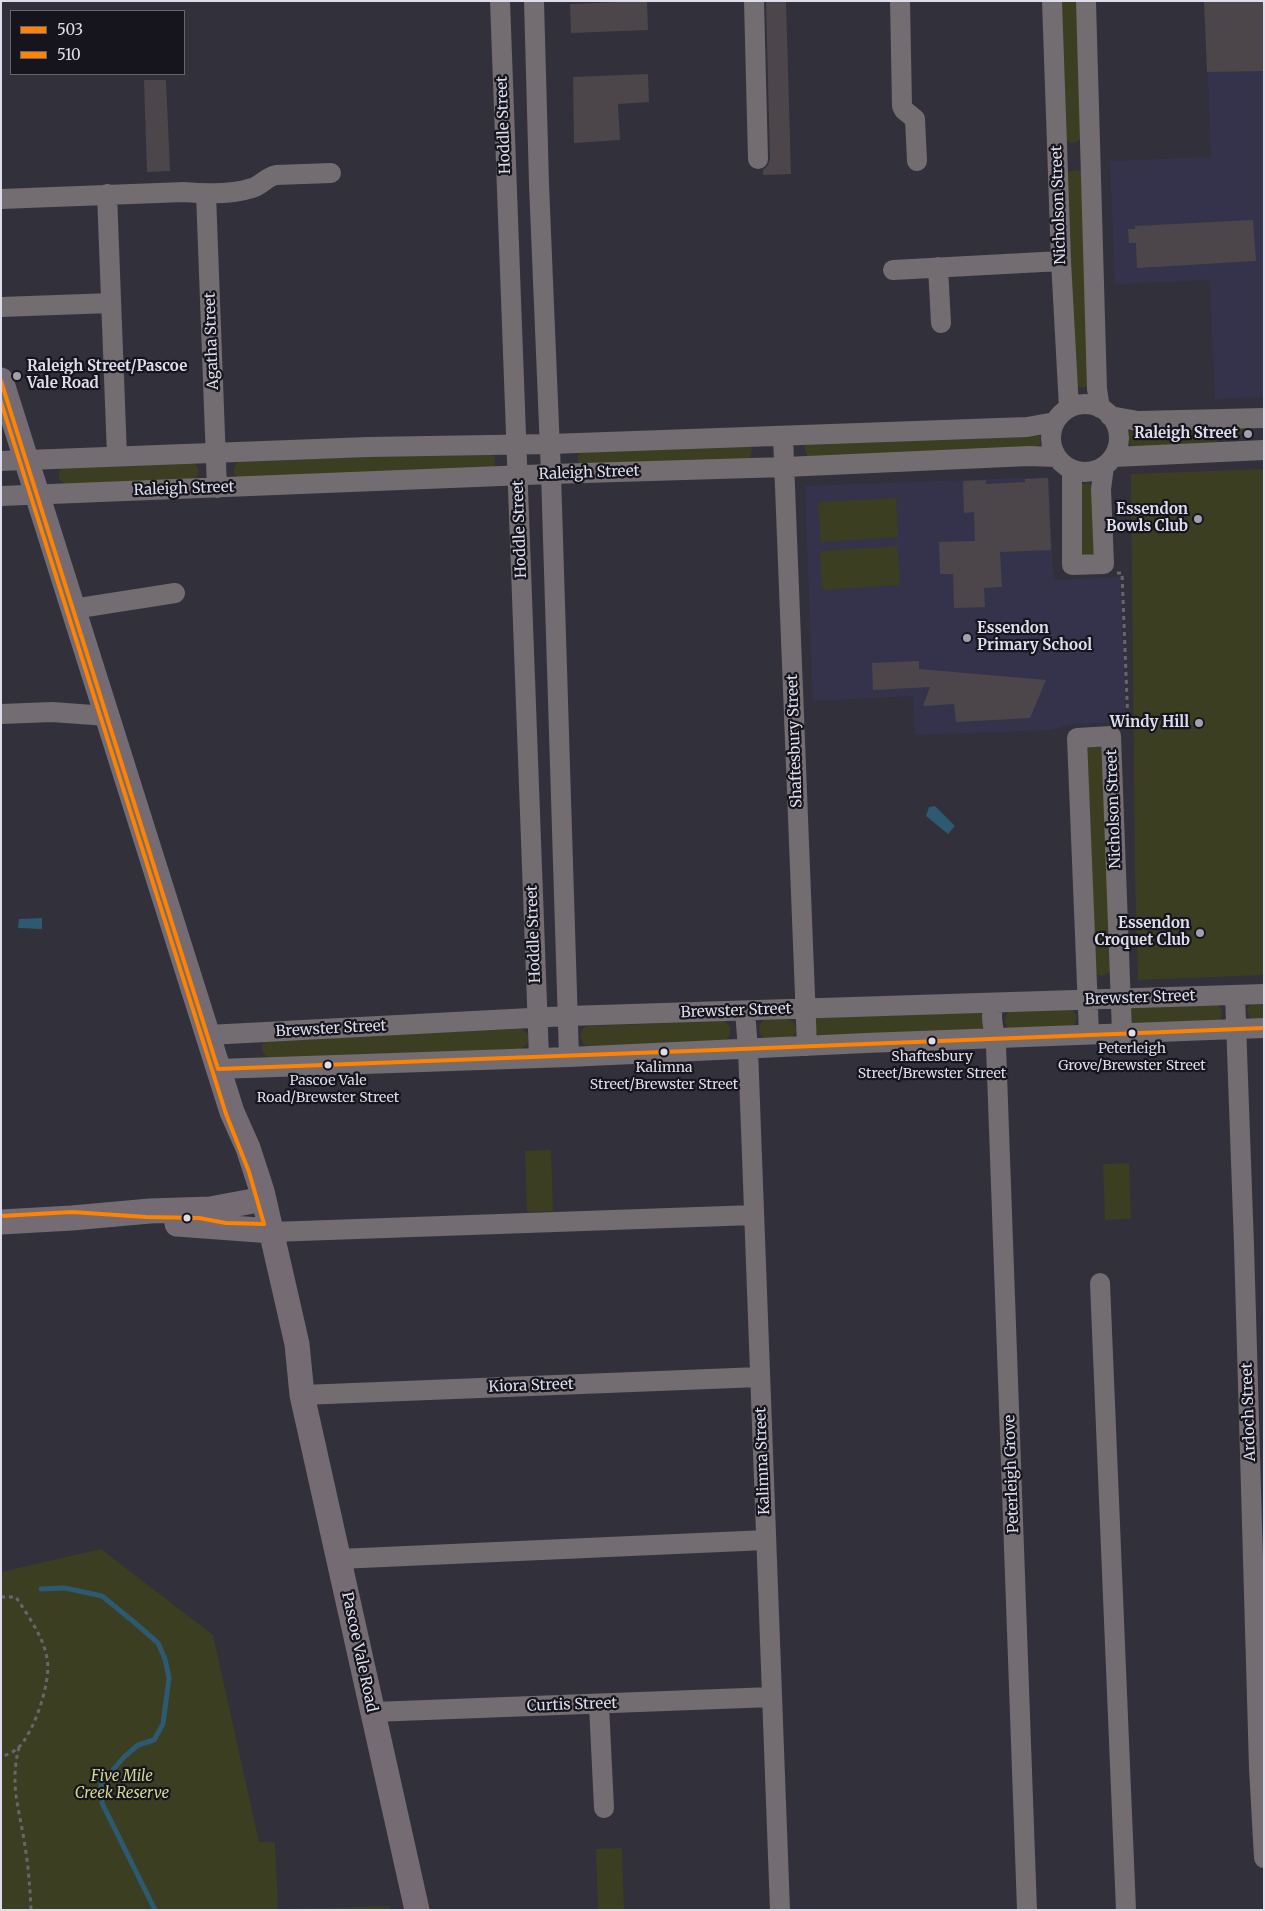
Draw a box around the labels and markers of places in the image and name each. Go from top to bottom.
place label: Raleigh Street/Pascoe Vale Road [27,358,187,393]
marker: Raleigh Street/Pascoe Vale Road [11,370,23,382]
place label: Raleigh Street [1134,425,1238,443]
marker: Raleigh Street [1242,428,1254,440]
place label: Essendon Bowls Club [1106,501,1188,536]
marker: Essendon Bowls Club [1192,513,1204,525]
place label: Essendon Primary School [977,620,1092,655]
marker: Essendon Primary School [961,632,973,644]
place label: Windy Hill [1110,714,1189,732]
marker: Windy Hill [1193,717,1205,729]
place label: Essendon Croquet Club [1095,915,1190,950]
marker: Essendon Croquet Club [1194,927,1206,939]
marker: Peterleigh Grove/Brewster Street [1127,1028,1137,1038]
marker: Shaftesbury Street/Brewster Street [927,1036,937,1046]
place label: Peterleigh Grove/Brewster Street [1058,1041,1206,1074]
marker: Kalimna Street/Brewster Street [659,1047,669,1057]
place label: Shaftesbury Street/Brewster Street [858,1049,1006,1082]
marker: Pascoe Vale Road/Brewster Street [323,1060,333,1070]
place label: Kalimna Street/Brewster Street [590,1060,738,1092]
place label: Pascoe Vale Road/Brewster Street [257,1073,399,1106]
unlabelled marker [182,1213,192,1223]

